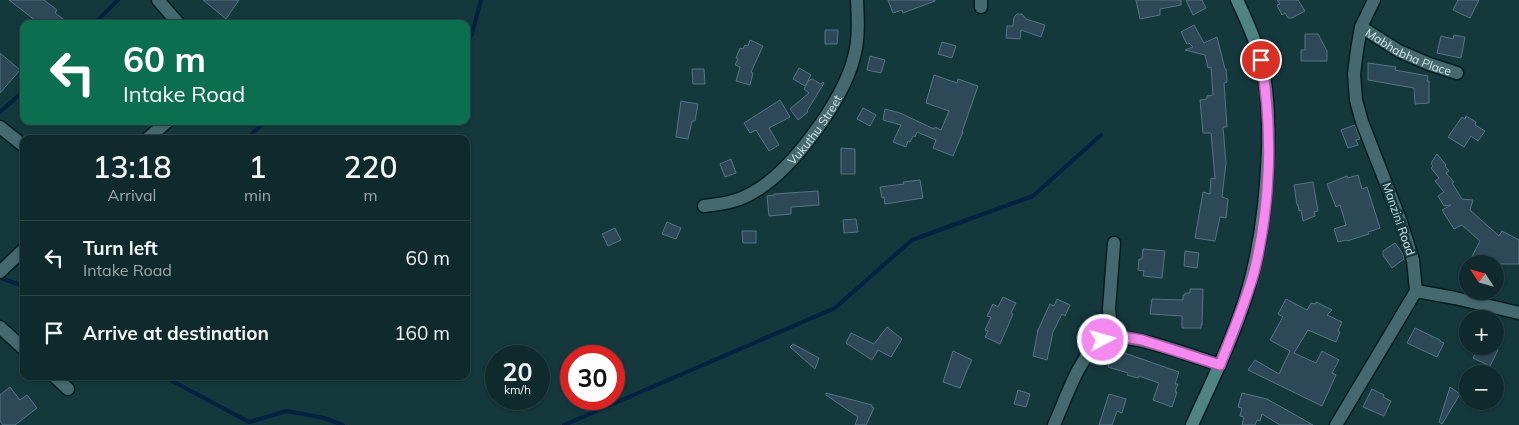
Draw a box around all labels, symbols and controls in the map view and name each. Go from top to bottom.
street label: Mabhabha Place [1363,24,1453,78]
text: 60 m [123,37,206,81]
pin [1240,39,1282,81]
icon: left [40,40,105,105]
icon: arrive [1247,46,1275,74]
text: Intake Road [123,80,245,108]
street label: Vukuthu Street [784,92,844,168]
text: 13:18 [92,148,172,186]
text: 1 [249,148,267,186]
text: 220 [344,148,398,186]
street label: Manzini Road [1380,181,1418,257]
text: Arrival [108,185,156,205]
text: min [244,185,271,205]
text: m [364,185,378,205]
text: Turn left [83,236,158,260]
icon: left [40,244,68,272]
text: 60 m [406,246,450,270]
north arrow [1459,255,1504,300]
map controls [1459,255,1504,410]
text: Intake Road [83,260,172,280]
button: + [1459,310,1504,355]
position arrow [1076,313,1128,365]
icon: arrive [40,319,68,347]
text: Arrive at destination [83,321,269,345]
text: 160 m [394,321,450,345]
speed limit sign: 30 [560,345,625,410]
text: 20 [502,356,533,387]
button: − [1459,365,1504,410]
text: km/h [504,382,531,397]

